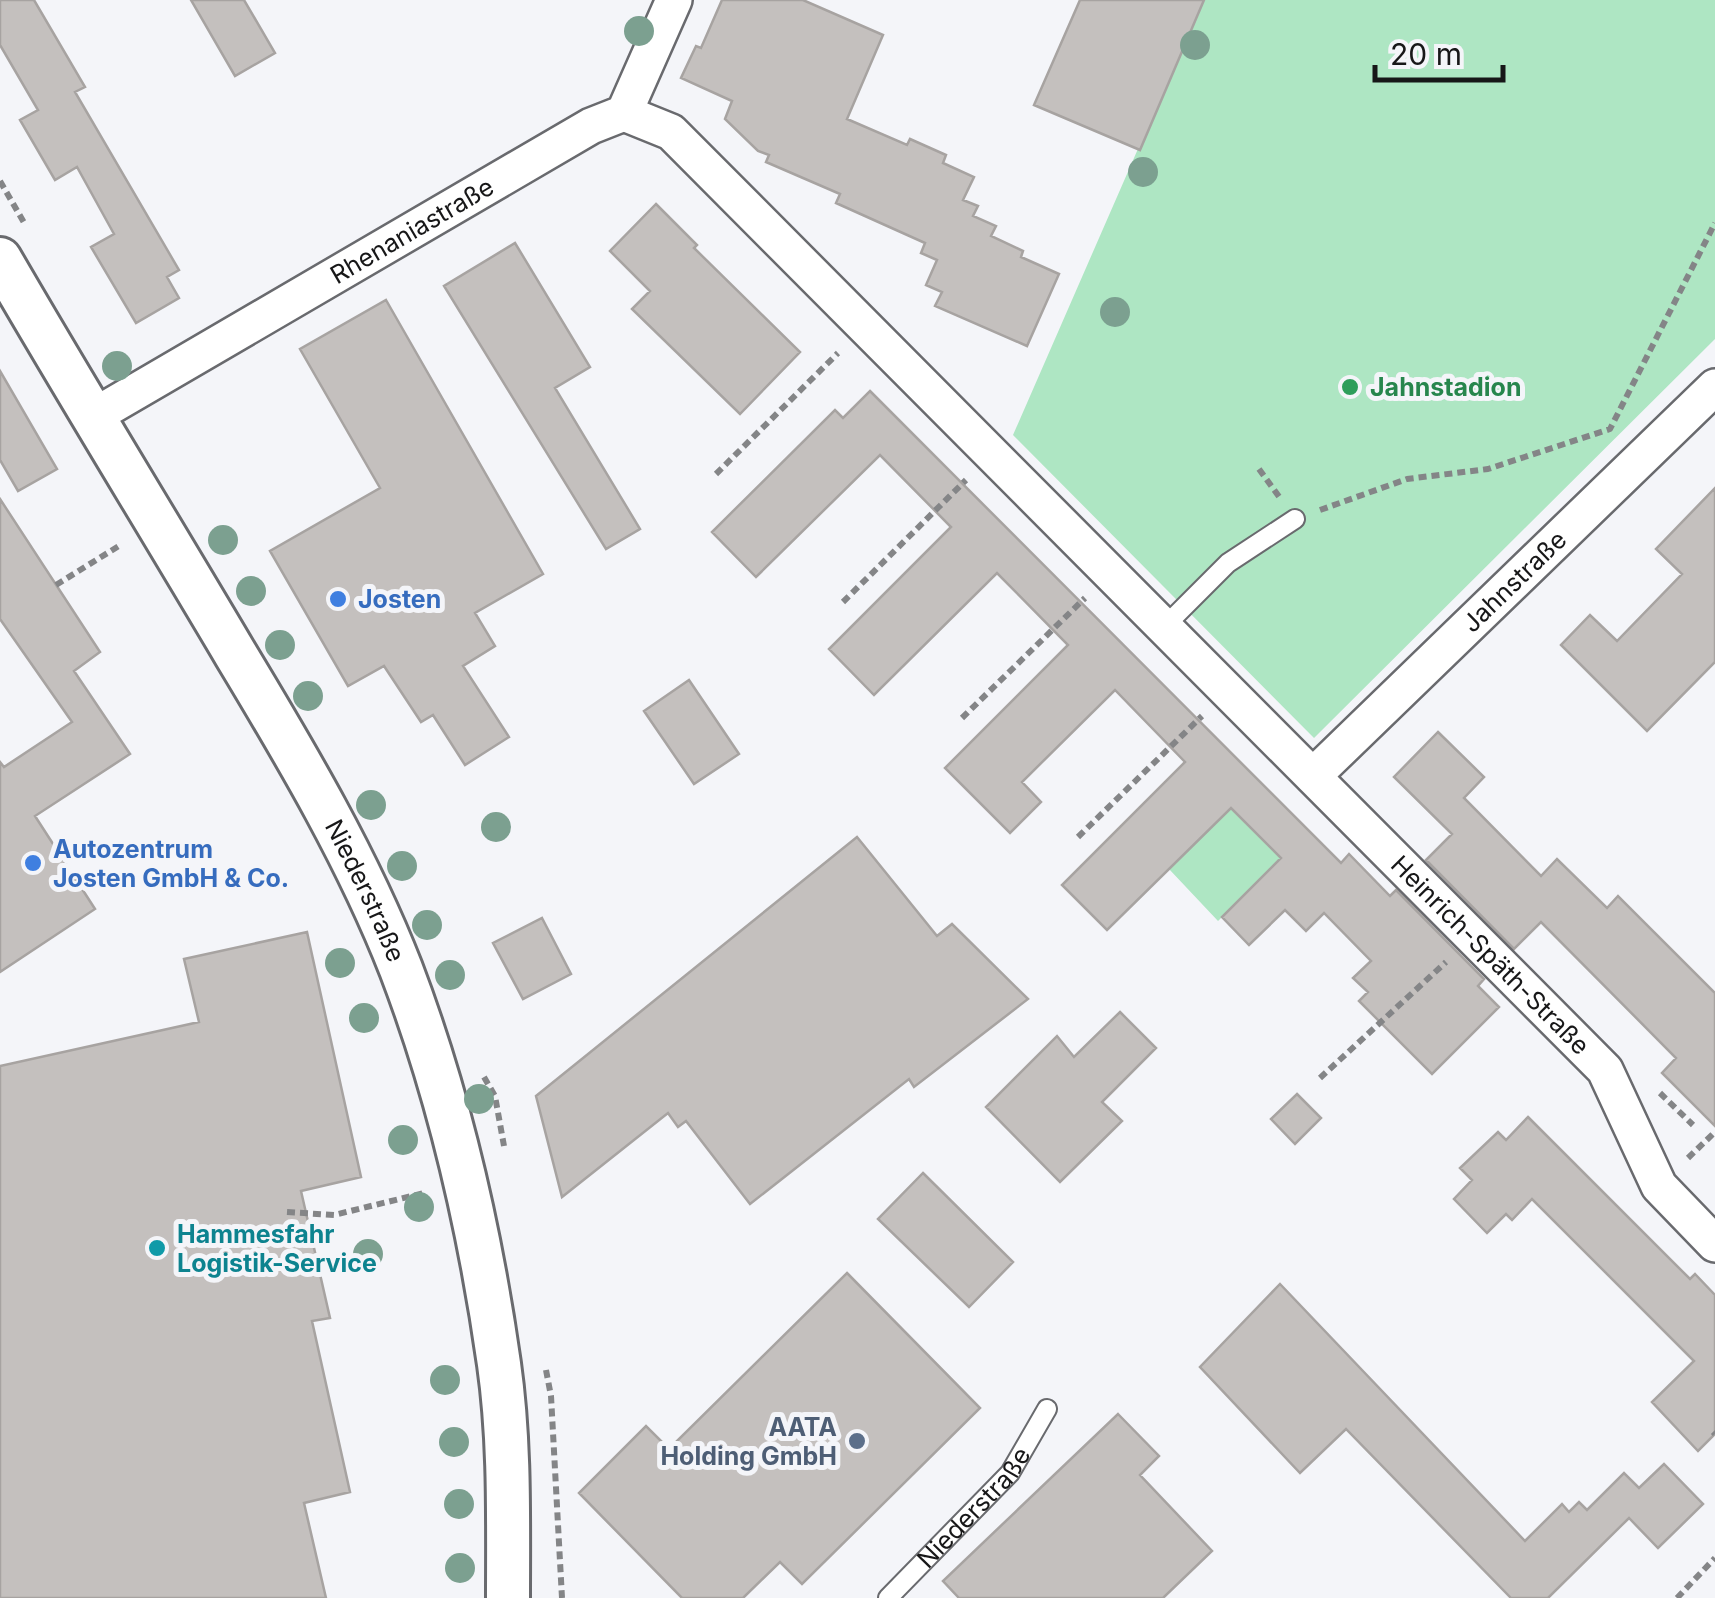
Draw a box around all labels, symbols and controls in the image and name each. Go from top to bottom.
scale bar [1375,20,1502,82]
text: 20 m [1390,36,1462,72]
street label: Rhenaniastraße [325,171,499,290]
place label: Jahnstadion [1370,372,1521,402]
marker: Jahnstadion [1339,376,1361,398]
street label: Jahnstraße [1456,524,1572,638]
place label: Josten [358,584,441,614]
marker: Josten [327,588,349,610]
street label: Niederstraße [319,814,411,966]
place label: Autozentrum Josten GmbH & Co. [53,834,289,893]
street label: Heinrich-Späth-Straße [1385,849,1596,1061]
marker: Autozentrum Josten GmbH & Co. [22,852,44,874]
place label: Hammesfahr Logistik-Service [177,1219,377,1278]
marker: Hammesfahr Logistik-Service [146,1237,168,1259]
place label: AATA Holding GmbH [660,1412,837,1471]
marker: AATA Holding GmbH [846,1430,868,1452]
street label: Niederstraße [911,1442,1037,1574]

